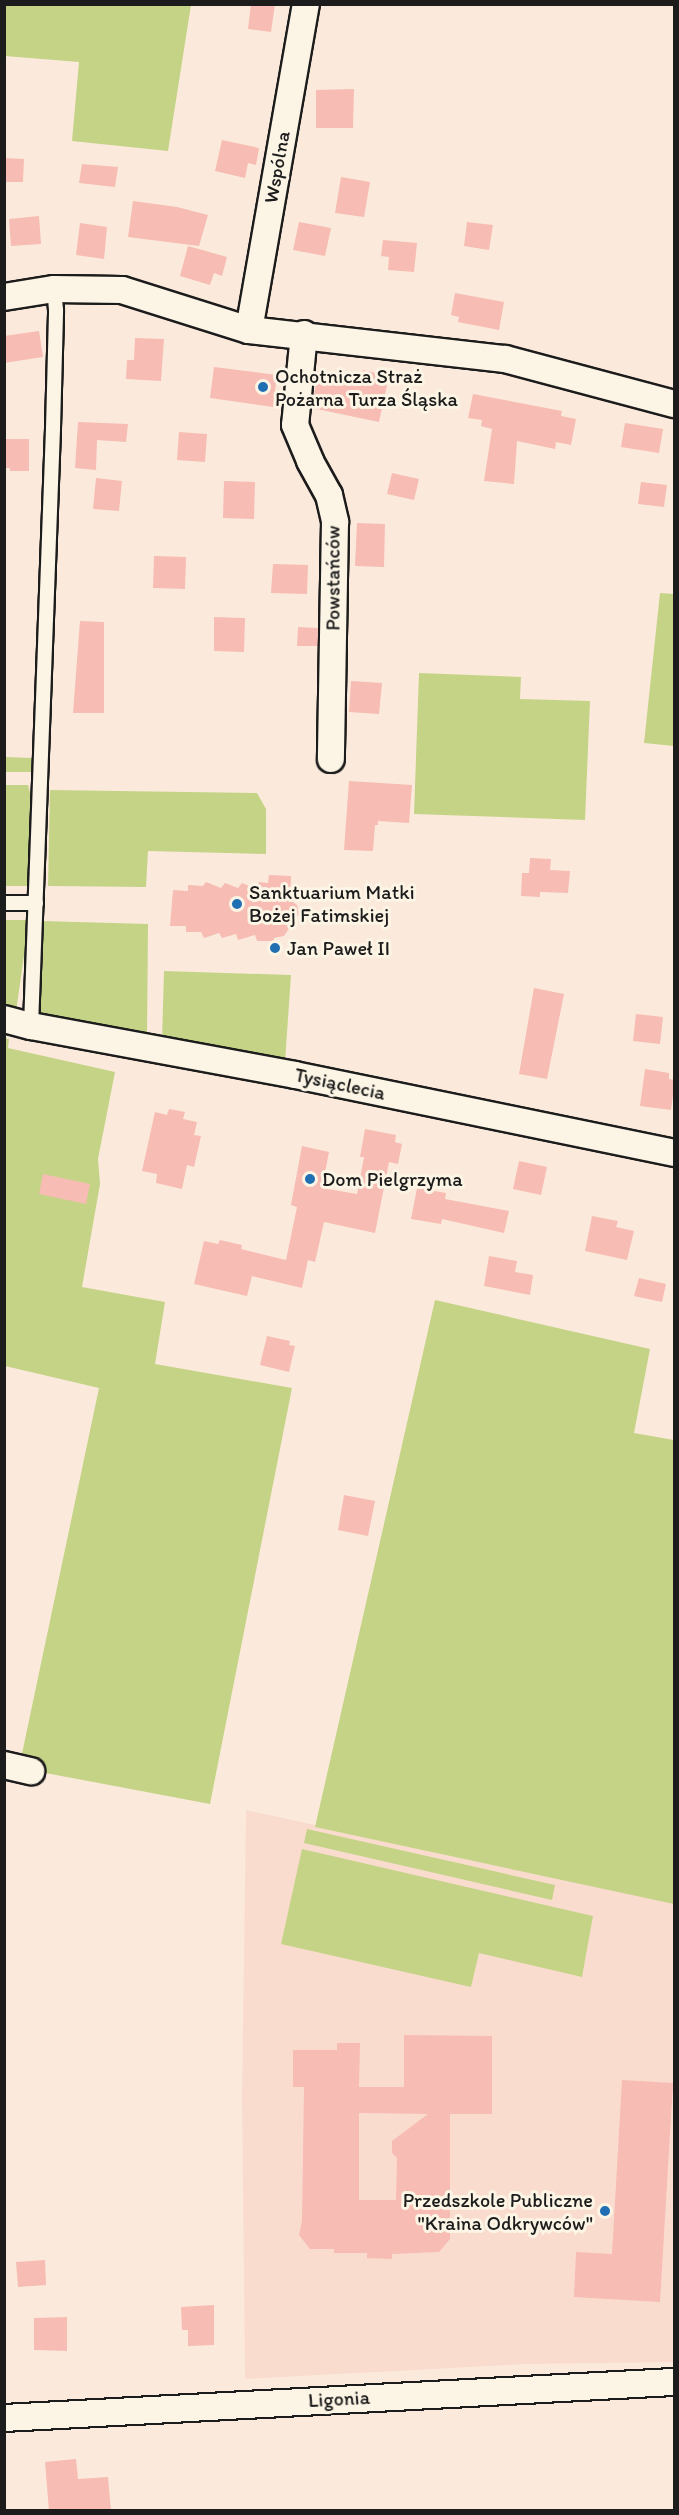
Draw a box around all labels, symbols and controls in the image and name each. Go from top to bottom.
street label: Wspólna [259,129,295,205]
place label: Ochotnicza Straż Pożarna Turza Śląska [275,364,458,411]
marker: Ochotnicza Straż Pożarna Turza Śląska [256,380,270,394]
street label: Powstańców [321,525,345,631]
place label: Sanktuarium Matki Bożej Fatimskiej [249,880,414,927]
marker: Sanktuarium Matki Bożej Fatimskiej [230,897,244,911]
place label: Jan Paweł II [287,936,390,960]
marker: Jan Paweł II [268,941,282,955]
street label: Tysiąclecia [292,1063,388,1105]
place label: Dom Pielgrzyma [322,1167,463,1191]
marker: Dom Pielgrzyma [303,1172,317,1186]
place label: Przedszkole Publiczne "Kraina Odkrywców" [403,2188,593,2235]
marker: Przedszkole Publiczne "Kraina Odkrywców" [598,2204,612,2218]
street label: Ligonia [308,2385,370,2413]

